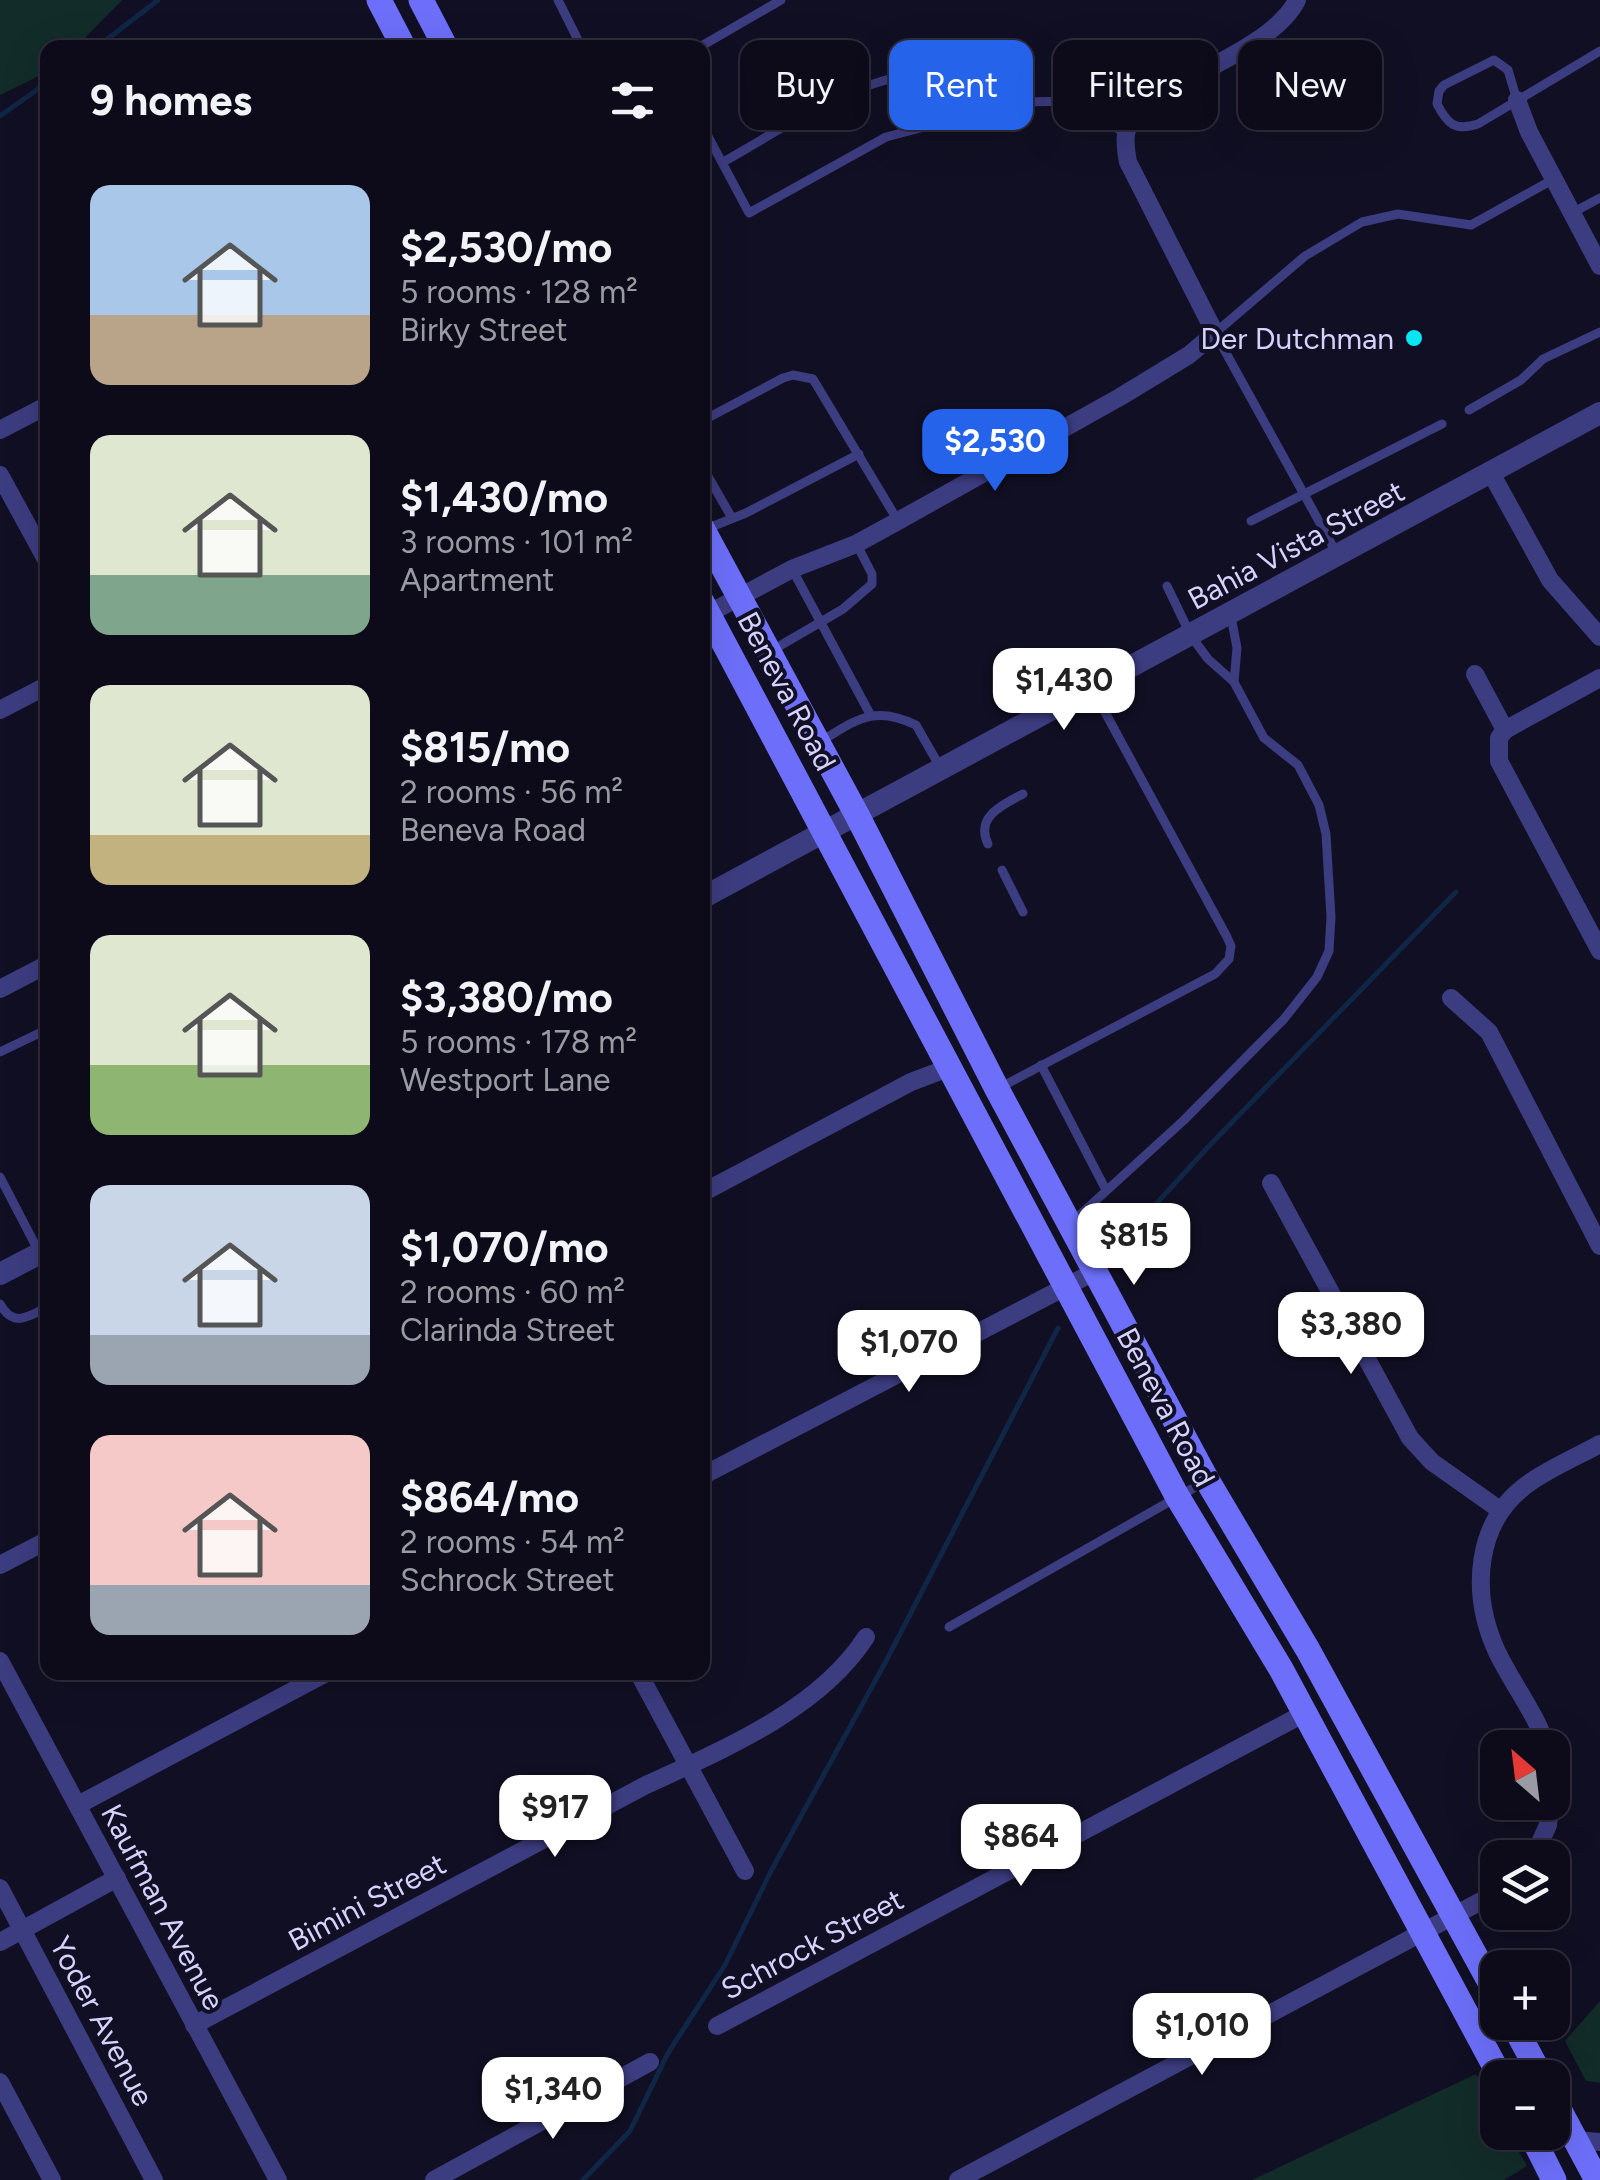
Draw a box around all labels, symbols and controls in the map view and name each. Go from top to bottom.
chip: Buy [740,40,869,130]
chip: Rent [889,40,1033,130]
chip: Filters [1053,40,1218,130]
chip: New [1238,40,1382,130]
icon: filters [605,73,660,128]
text: 9 homes [90,75,252,126]
text: $2,530/mo [400,222,613,273]
icon: home [170,225,290,345]
text: 5 rooms · 128 m² [400,273,638,311]
text: Birky Street [400,311,568,349]
place label: Der Dutchman [1200,320,1394,357]
marker: Der Dutchman [1403,327,1425,349]
pin: $2,530 [914,409,1076,494]
text: $2,530 [944,422,1046,460]
text: $1,430/mo [400,472,608,523]
street label: Bahia Vista Street [1181,472,1411,618]
icon: home [170,475,290,595]
text: 3 rooms · 101 m² [400,523,633,561]
text: Apartment [400,561,554,599]
street label: Beneva Road [730,605,844,777]
pin: $1,430 [983,648,1145,733]
text: $1,430 [1015,661,1113,699]
text: $815/mo [400,722,570,773]
icon: home [170,725,290,845]
text: 2 rooms · 56 m² [400,773,623,811]
text: Beneva Road [400,811,586,849]
text: $3,380/mo [400,972,613,1023]
icon: home [170,975,290,1095]
text: 5 rooms · 178 m² [400,1023,637,1061]
text: Westport Lane [400,1061,610,1099]
pin: $815 [1075,1203,1193,1288]
text: $815 [1099,1216,1169,1254]
text: $1,070/mo [400,1222,609,1273]
icon: home [170,1225,290,1345]
text: 2 rooms · 60 m² [400,1273,625,1311]
pin: $3,380 [1270,1292,1432,1377]
text: $3,380 [1300,1305,1402,1343]
pin: $1,070 [828,1310,990,1395]
text: Clarinda Street [400,1311,615,1349]
street label: Beneva Road [1109,1321,1223,1493]
text: $1,070 [860,1323,958,1361]
text: $864/mo [400,1472,579,1523]
icon: home [170,1475,290,1595]
text: 2 rooms · 54 m² [400,1523,625,1561]
text: Schrock Street [400,1561,615,1599]
north arrow [1480,1730,1570,1820]
map controls [1480,1730,1570,2150]
pin: $917 [496,1775,614,1860]
text: $917 [521,1788,589,1826]
street label: Kaufman Avenue [93,1798,233,2016]
pin: $864 [962,1804,1080,1889]
text: $864 [983,1817,1059,1855]
button: layers [1480,1840,1570,1930]
street label: Bimini Street [282,1845,452,1959]
street label: Schrock Street [715,1880,909,2008]
street label: Yoder Avenue [42,1930,162,2112]
button: + [1480,1950,1570,2040]
pin: $1,010 [1121,1993,1283,2078]
text: $1,010 [1155,2006,1249,2044]
pin: $1,340 [472,2057,634,2142]
button: − [1480,2060,1570,2150]
text: $1,340 [504,2070,602,2108]

